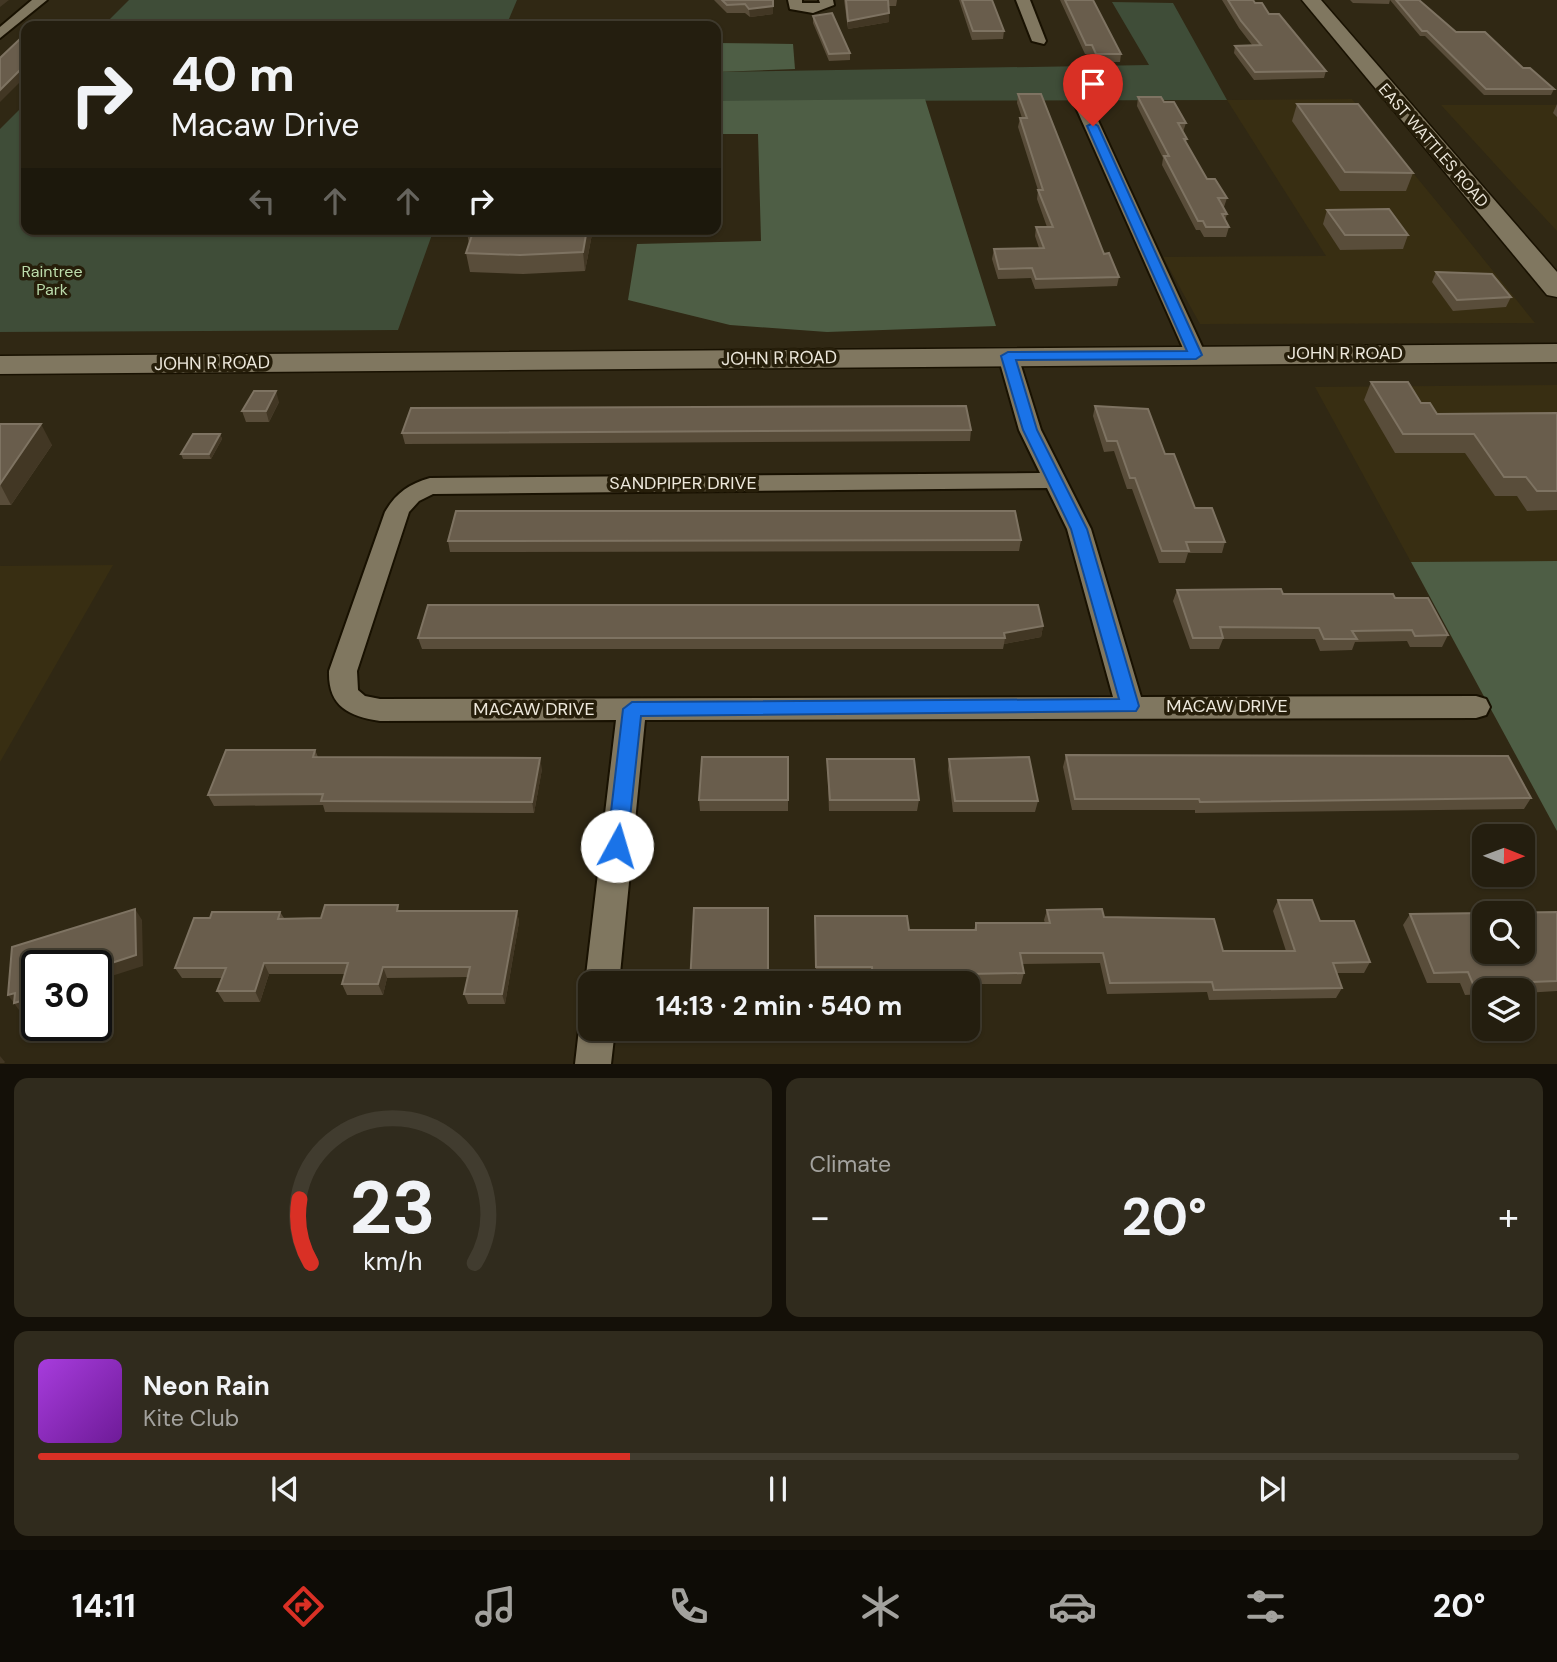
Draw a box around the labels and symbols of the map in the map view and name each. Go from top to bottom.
pin [1063,54,1123,126]
street label: EAST WATTLES ROAD [1374,79,1493,212]
park label: Raintree Park [21,261,83,300]
street label: JOHN R ROAD [1287,341,1403,365]
street label: JOHN R ROAD [721,345,837,371]
street label: JOHN R ROAD [154,350,270,376]
street label: SANDPIPER DRIVE [609,471,757,495]
street label: MACAW DRIVE [1166,694,1288,718]
street label: MACAW DRIVE [473,697,595,721]
position arrow [580,809,654,883]
north arrow [1472,824,1535,887]
speed limit sign: 30 [21,950,112,1041]

